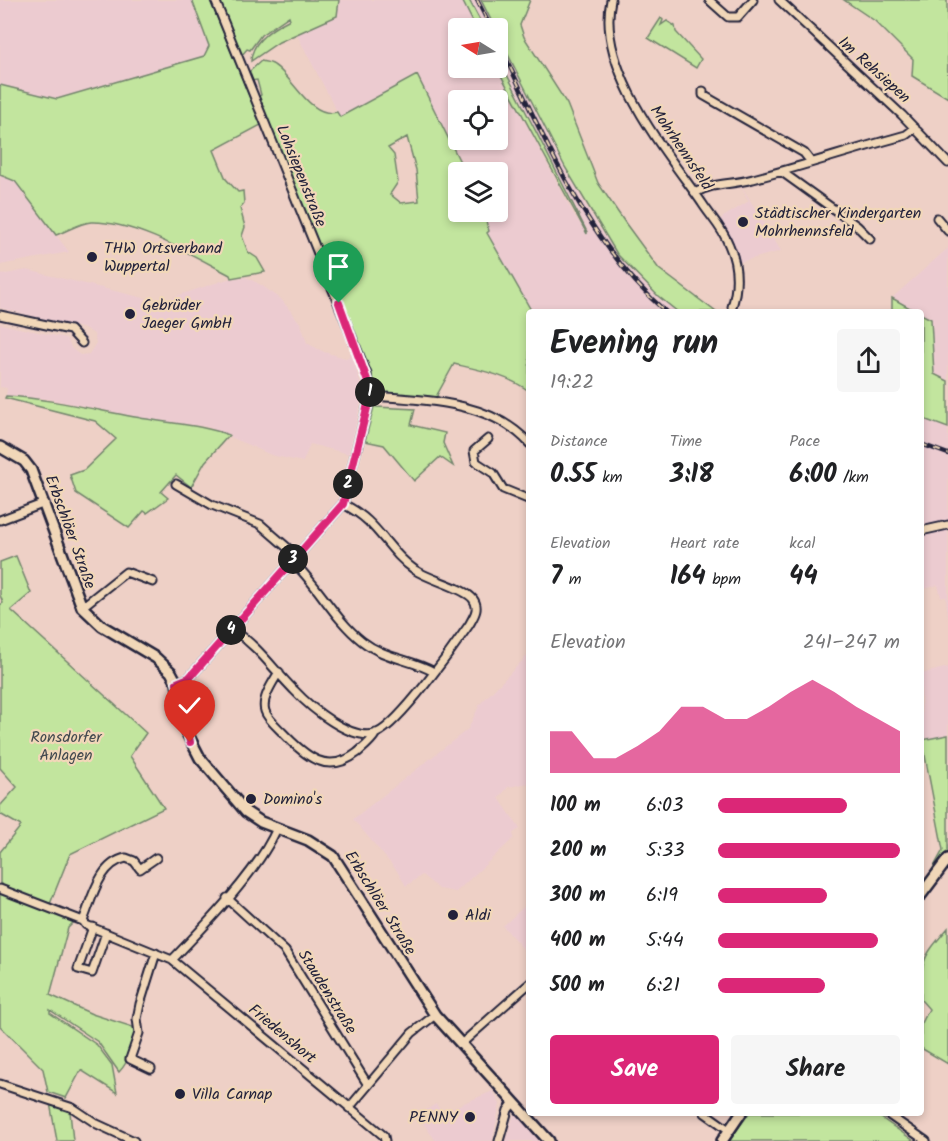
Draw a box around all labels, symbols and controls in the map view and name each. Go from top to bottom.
north arrow [448,18,508,78]
map controls [448,18,508,222]
street label: Im Rehsiepen [832,30,916,110]
button: locate [448,90,508,150]
street label: Mohrhennsfeld [643,100,719,197]
street label: Lohsiepenstraße [269,121,333,231]
button: layers [448,162,508,222]
place label: Städtischer Kindergarten Mohrhennsfeld [755,201,921,244]
marker: Städtischer Kindergarten Mohrhennsfeld [736,215,750,229]
place label: THW Ortsverband Wuppertal [104,236,223,279]
pin [313,241,364,303]
marker: THW Ortsverband Wuppertal [85,250,99,264]
icon: arrive [322,250,355,283]
place label: Gebrüder Jaeger GmbH [142,293,232,336]
marker: Gebrüder Jaeger GmbH [123,307,137,321]
text: Evening run [550,318,718,371]
button: share [837,329,900,392]
text: 19:22 [550,367,594,399]
pin: 1 [355,377,385,407]
text: 1 [368,379,372,404]
text: Distance [550,429,608,454]
text: Time [670,429,702,454]
text: Pace [789,429,820,454]
text: 0.55 [550,454,596,496]
text: 3:18 [670,454,713,496]
text: 6:00 [789,454,837,496]
text: km [596,465,622,490]
text: /km [837,465,869,490]
pin: 2 [333,469,363,499]
street label: Erbschlöer Straße [38,471,102,593]
text: 2 [343,471,353,496]
text: Elevation [550,531,611,556]
text: Heart rate [670,531,739,556]
text: kcal [789,531,815,556]
pin: 3 [278,544,308,574]
text: 3 [289,546,297,571]
text: 7 [550,556,562,598]
text: 164 [670,556,706,598]
text: 44 [789,556,818,598]
text: m [562,567,581,592]
text: bpm [706,567,741,592]
pin: 4 [216,615,246,645]
text: 4 [227,617,235,642]
text: Elevation [550,627,626,659]
text: 241–247 m [803,627,900,659]
pin [164,680,215,742]
icon: check [173,689,206,722]
park label: Ronsdorfer Anlagen [31,725,103,768]
place label: Domino's [263,787,322,812]
text: 100 m [550,790,601,822]
text: 6:03 [646,790,683,822]
marker: Domino's [244,792,258,806]
text: 200 m [550,835,606,867]
text: 5:33 [646,835,685,867]
street label: Erbschlöer Straße [338,846,422,960]
text: 300 m [550,880,606,912]
text: 6:19 [646,880,678,912]
place label: Aldi [465,903,492,928]
marker: Aldi [446,908,460,922]
text: 400 m [550,925,606,957]
text: 5:44 [646,925,684,957]
street label: Staudenstraße [291,945,363,1039]
text: 500 m [550,970,605,1002]
text: 6:21 [646,970,680,1002]
street label: Friedenshort [242,998,322,1071]
button: Save [550,1035,719,1104]
button: Share [731,1035,900,1104]
place label: Villa Carnap [192,1082,272,1107]
marker: Villa Carnap [173,1087,187,1101]
place label: PENNY [409,1105,459,1130]
marker: PENNY [463,1110,477,1124]

